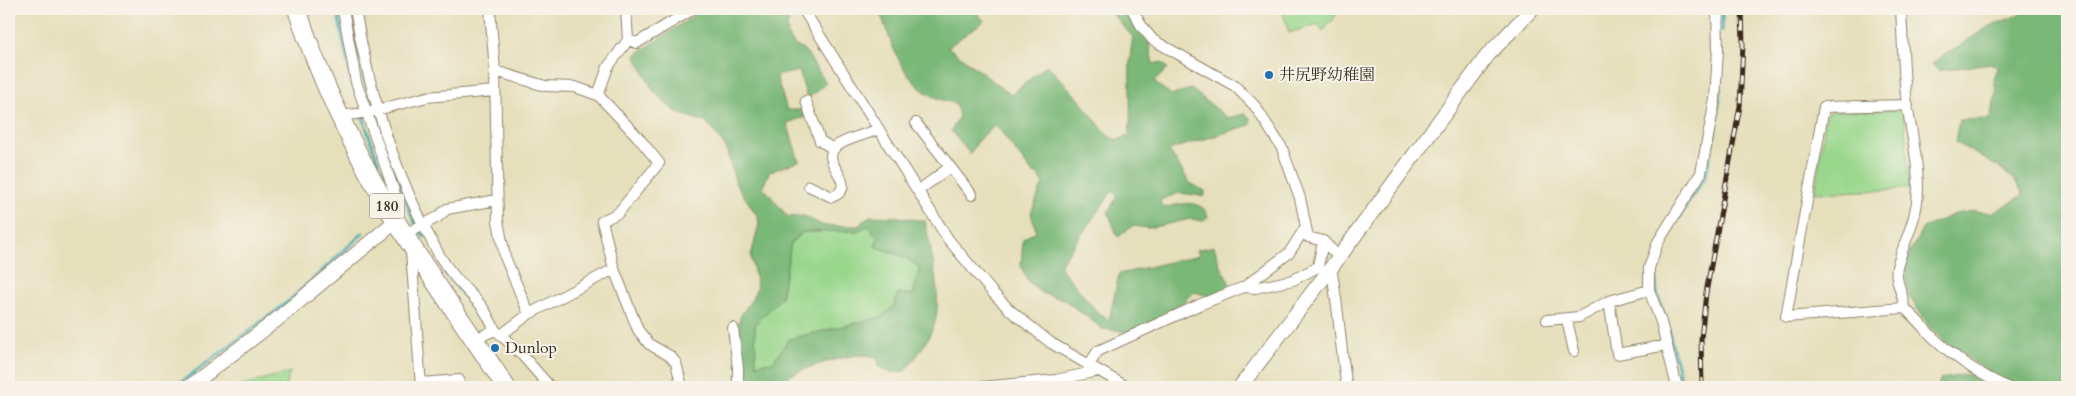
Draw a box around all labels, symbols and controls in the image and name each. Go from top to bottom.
place label: 井尻野幼稚園 [1279,64,1375,86]
marker: 井尻野幼稚園 [1263,69,1275,81]
road number: 180 [370,194,404,218]
place label: Dunlop [505,337,557,359]
marker: Dunlop [489,342,501,354]

